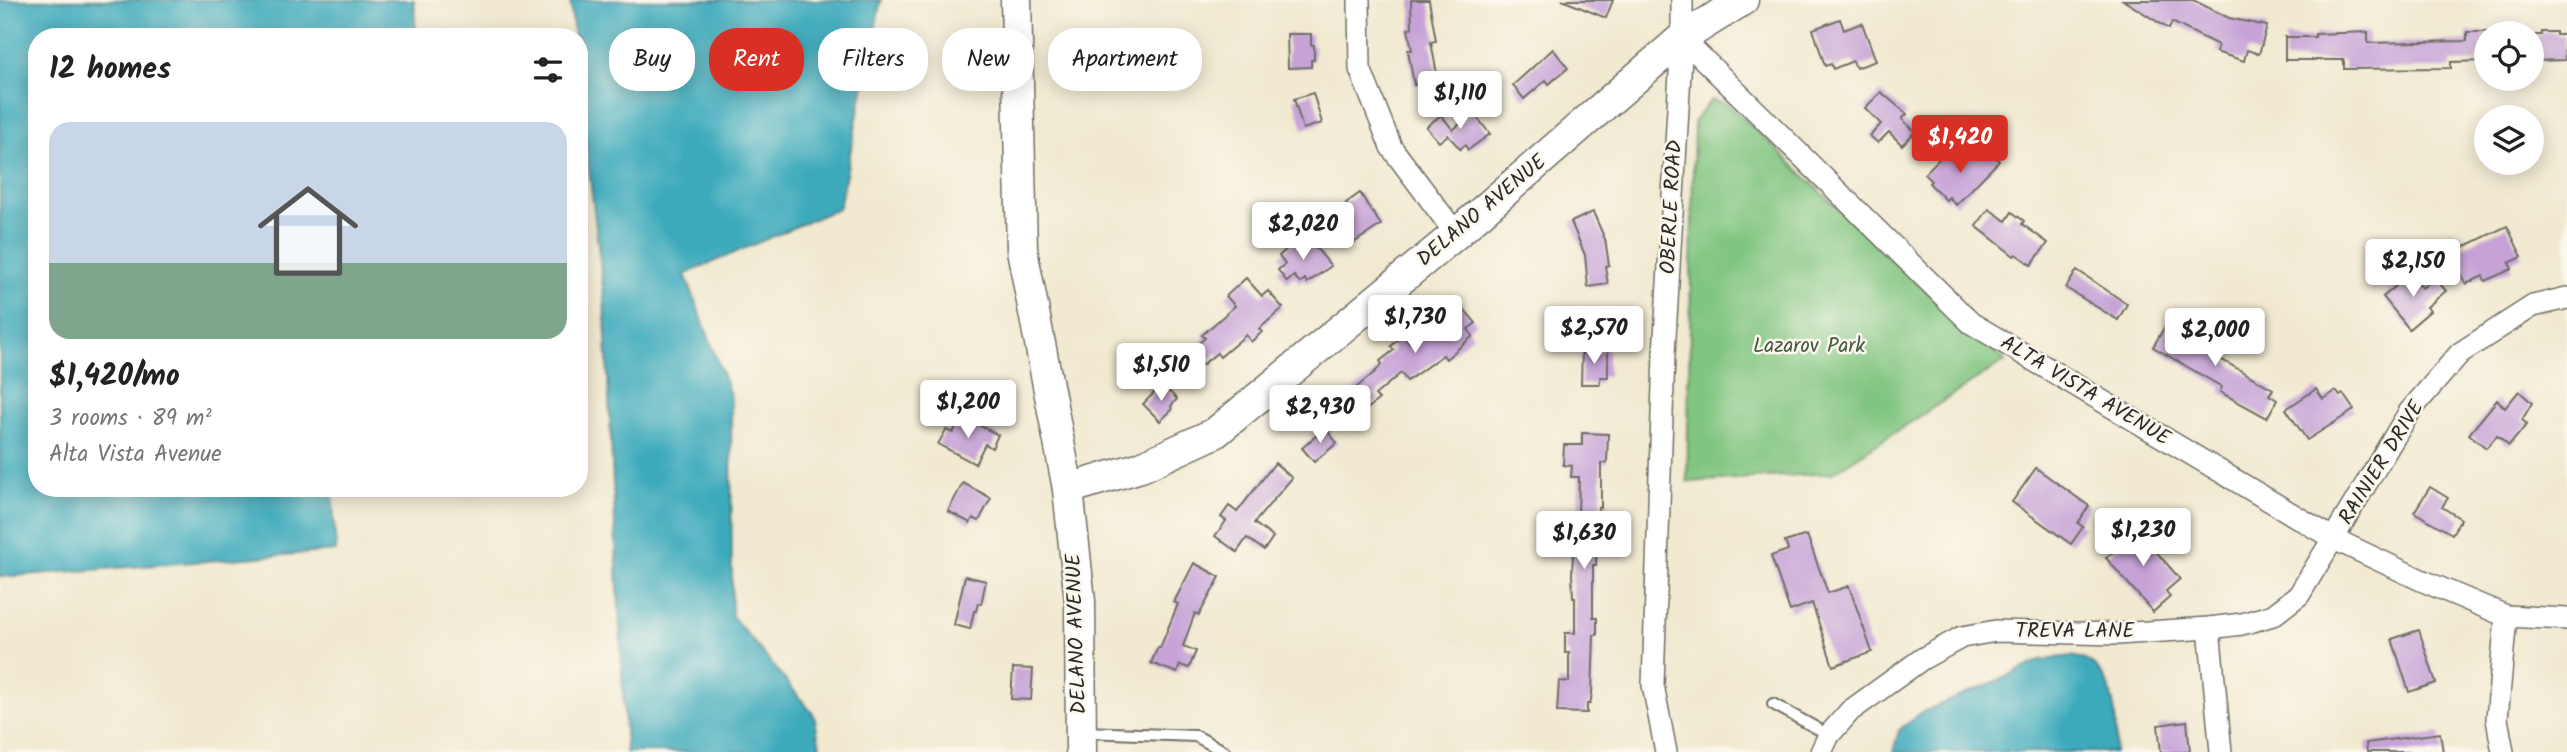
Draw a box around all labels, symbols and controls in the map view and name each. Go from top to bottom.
map controls [2474,21,2544,175]
button: locate [2474,21,2544,91]
chip: Buy [609,28,695,91]
chip: Rent [709,28,804,91]
chip: Filters [818,28,928,91]
chip: New [942,28,1034,91]
chip: Apartment [1048,28,1202,91]
text: 12 homes [49,46,171,94]
icon: filters [529,51,567,89]
pin: $1,110 [1403,72,1517,131]
text: $1,110 [1434,76,1486,112]
button: layers [2474,105,2544,175]
pin: $1,420 [1903,116,2017,175]
text: $1,420 [1928,120,1992,156]
street label: OBERLE ROAD [1652,139,1692,275]
street label: DELANO AVENUE [1410,146,1555,275]
icon: home [245,168,371,294]
pin: $2,020 [1246,202,1360,262]
text: $2,020 [1268,207,1338,243]
pin: $2,150 [2356,240,2470,299]
text: $2,150 [2381,244,2445,280]
pin: $1,730 [1358,296,1472,355]
text: $1,730 [1384,300,1446,336]
pin: $2,570 [1537,306,1651,366]
pin: $2,000 [2158,308,2272,368]
text: $2,570 [1560,311,1628,347]
text: $2,000 [2181,313,2249,349]
street label: ALTA VISTA AVENUE [1994,327,2177,455]
park label: Lazarov Park [1753,330,1865,363]
pin: $1,510 [1104,344,1218,403]
text: $1,510 [1133,348,1189,384]
text: $1,420/mo [49,353,180,401]
pin: $1,200 [911,380,1025,440]
text: $1,200 [936,385,1000,421]
pin: $2,930 [1263,386,1377,445]
text: $2,930 [1285,390,1355,426]
street label: RAINIER DRIVE [2331,394,2434,532]
text: 3 rooms · 89 m² [49,401,212,437]
text: Alta Vista Avenue [49,437,222,473]
pin: $1,230 [2086,508,2200,568]
pin: $1,630 [1527,512,1641,571]
text: $1,230 [2111,513,2175,549]
text: $1,630 [1552,516,1616,552]
street label: DELANO AVENUE [1058,552,1096,715]
street label: TREVA LANE [2016,615,2135,648]

